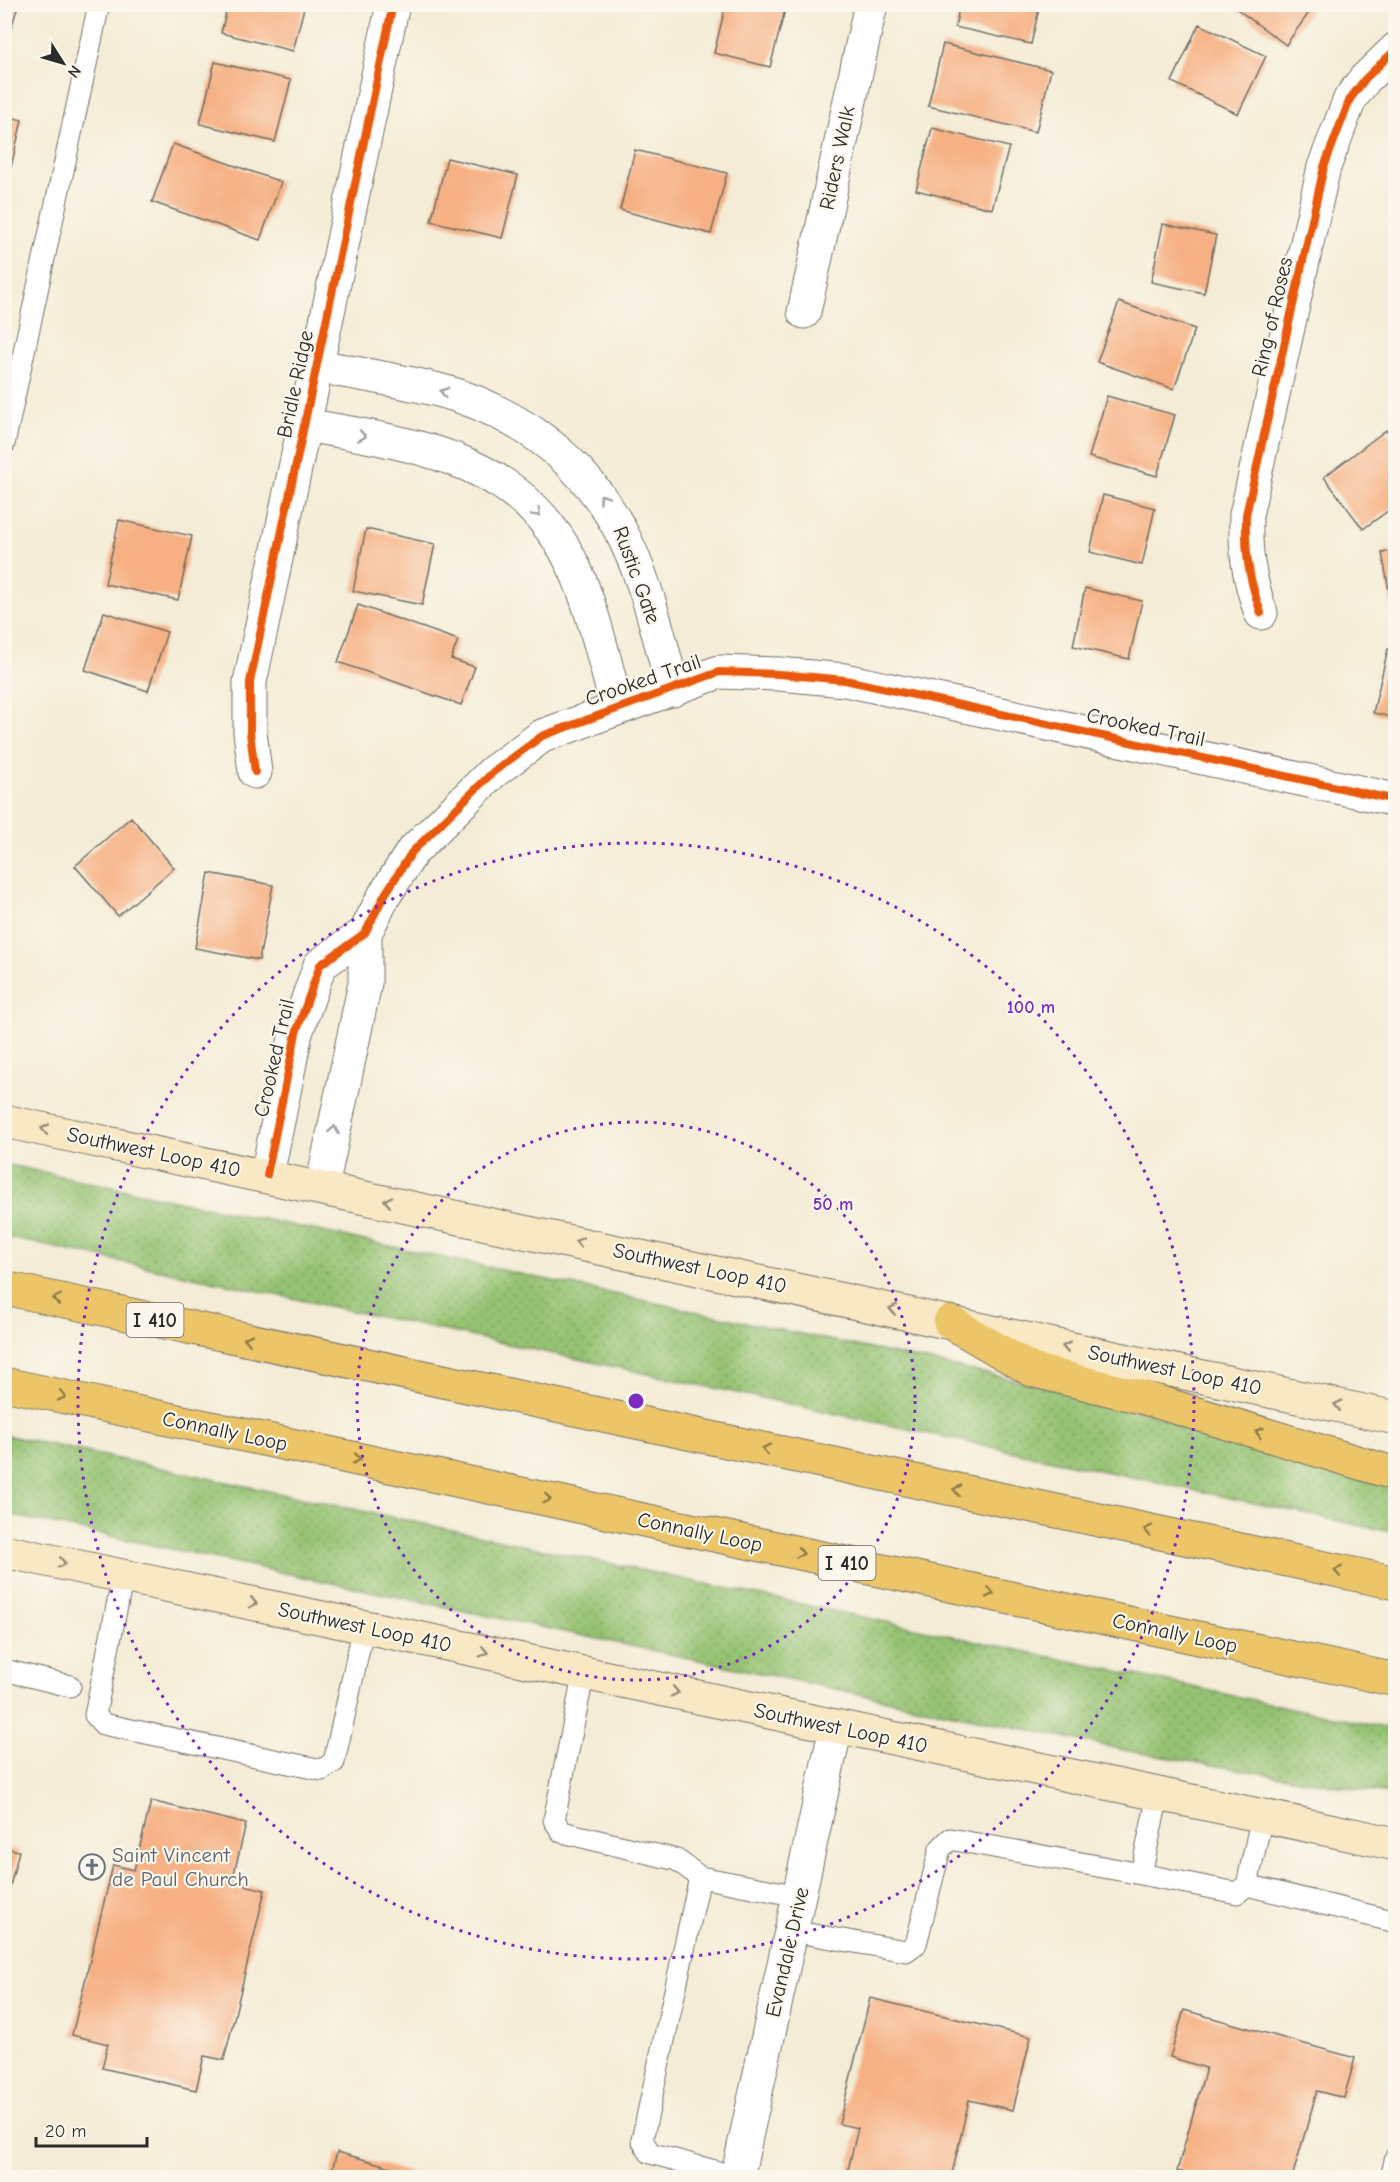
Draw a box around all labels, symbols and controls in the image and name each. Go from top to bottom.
north arrow [33,33,93,93]
text: N [64,62,85,81]
street label: Riders Walk [814,104,860,212]
street label: Ring of Roses [1247,255,1297,379]
street label: Bridle Ridge [272,328,318,440]
one-way arrow [439,386,449,399]
one-way arrow [358,429,367,441]
one-way arrow [599,494,610,505]
one-way arrow [530,506,540,517]
street label: Rustic Gate [608,523,666,627]
street label: Crooked Trail [582,649,704,711]
street label: Crooked Trail [1085,703,1207,751]
street label: Crooked Trail [249,997,299,1119]
text: 100 m [1007,997,1055,1018]
street label: Southwest Loop 410 [65,1122,243,1182]
one-way arrow [40,1123,50,1136]
one-way arrow [327,1125,340,1135]
text: 50 m [813,1194,853,1215]
one-way arrow [384,1195,394,1208]
one-way arrow [574,1236,584,1249]
street label: Southwest Loop 410 [611,1238,789,1298]
one-way arrow [52,1293,62,1306]
road number: I 410 [126,1303,184,1337]
one-way arrow [888,1304,898,1317]
one-way arrow [243,1334,253,1347]
street label: Southwest Loop 410 [1086,1340,1264,1400]
one-way arrow [1061,1341,1071,1354]
one-way arrow [56,1389,66,1402]
centre of rings [626,1391,646,1411]
one-way arrow [1334,1399,1344,1412]
street label: Connally Loop [160,1406,290,1456]
one-way arrow [1254,1427,1265,1439]
one-way arrow [761,1444,771,1457]
one-way arrow [351,1451,361,1464]
one-way arrow [952,1484,962,1497]
one-way arrow [542,1492,552,1505]
street label: Connally Loop [635,1507,765,1557]
one-way arrow [1143,1524,1153,1537]
one-way arrow [794,1546,804,1559]
road number: I 410 [818,1546,876,1580]
one-way arrow [56,1556,66,1569]
one-way arrow [1334,1565,1344,1578]
one-way arrow [985,1586,995,1599]
one-way arrow [247,1596,257,1609]
street label: Southwest Loop 410 [276,1597,454,1657]
street label: Connally Loop [1110,1608,1240,1658]
one-way arrow [479,1644,489,1657]
one-way arrow [670,1685,680,1698]
street label: Southwest Loop 410 [752,1698,930,1758]
place label: Saint Vincent de Paul Church [112,1843,249,1891]
church icon: Saint Vincent de Paul Church [77,1852,107,1882]
street label: Evandale Drive [760,1885,814,2019]
scale bar [36,2110,147,2148]
text: 20 m [45,2121,86,2142]

